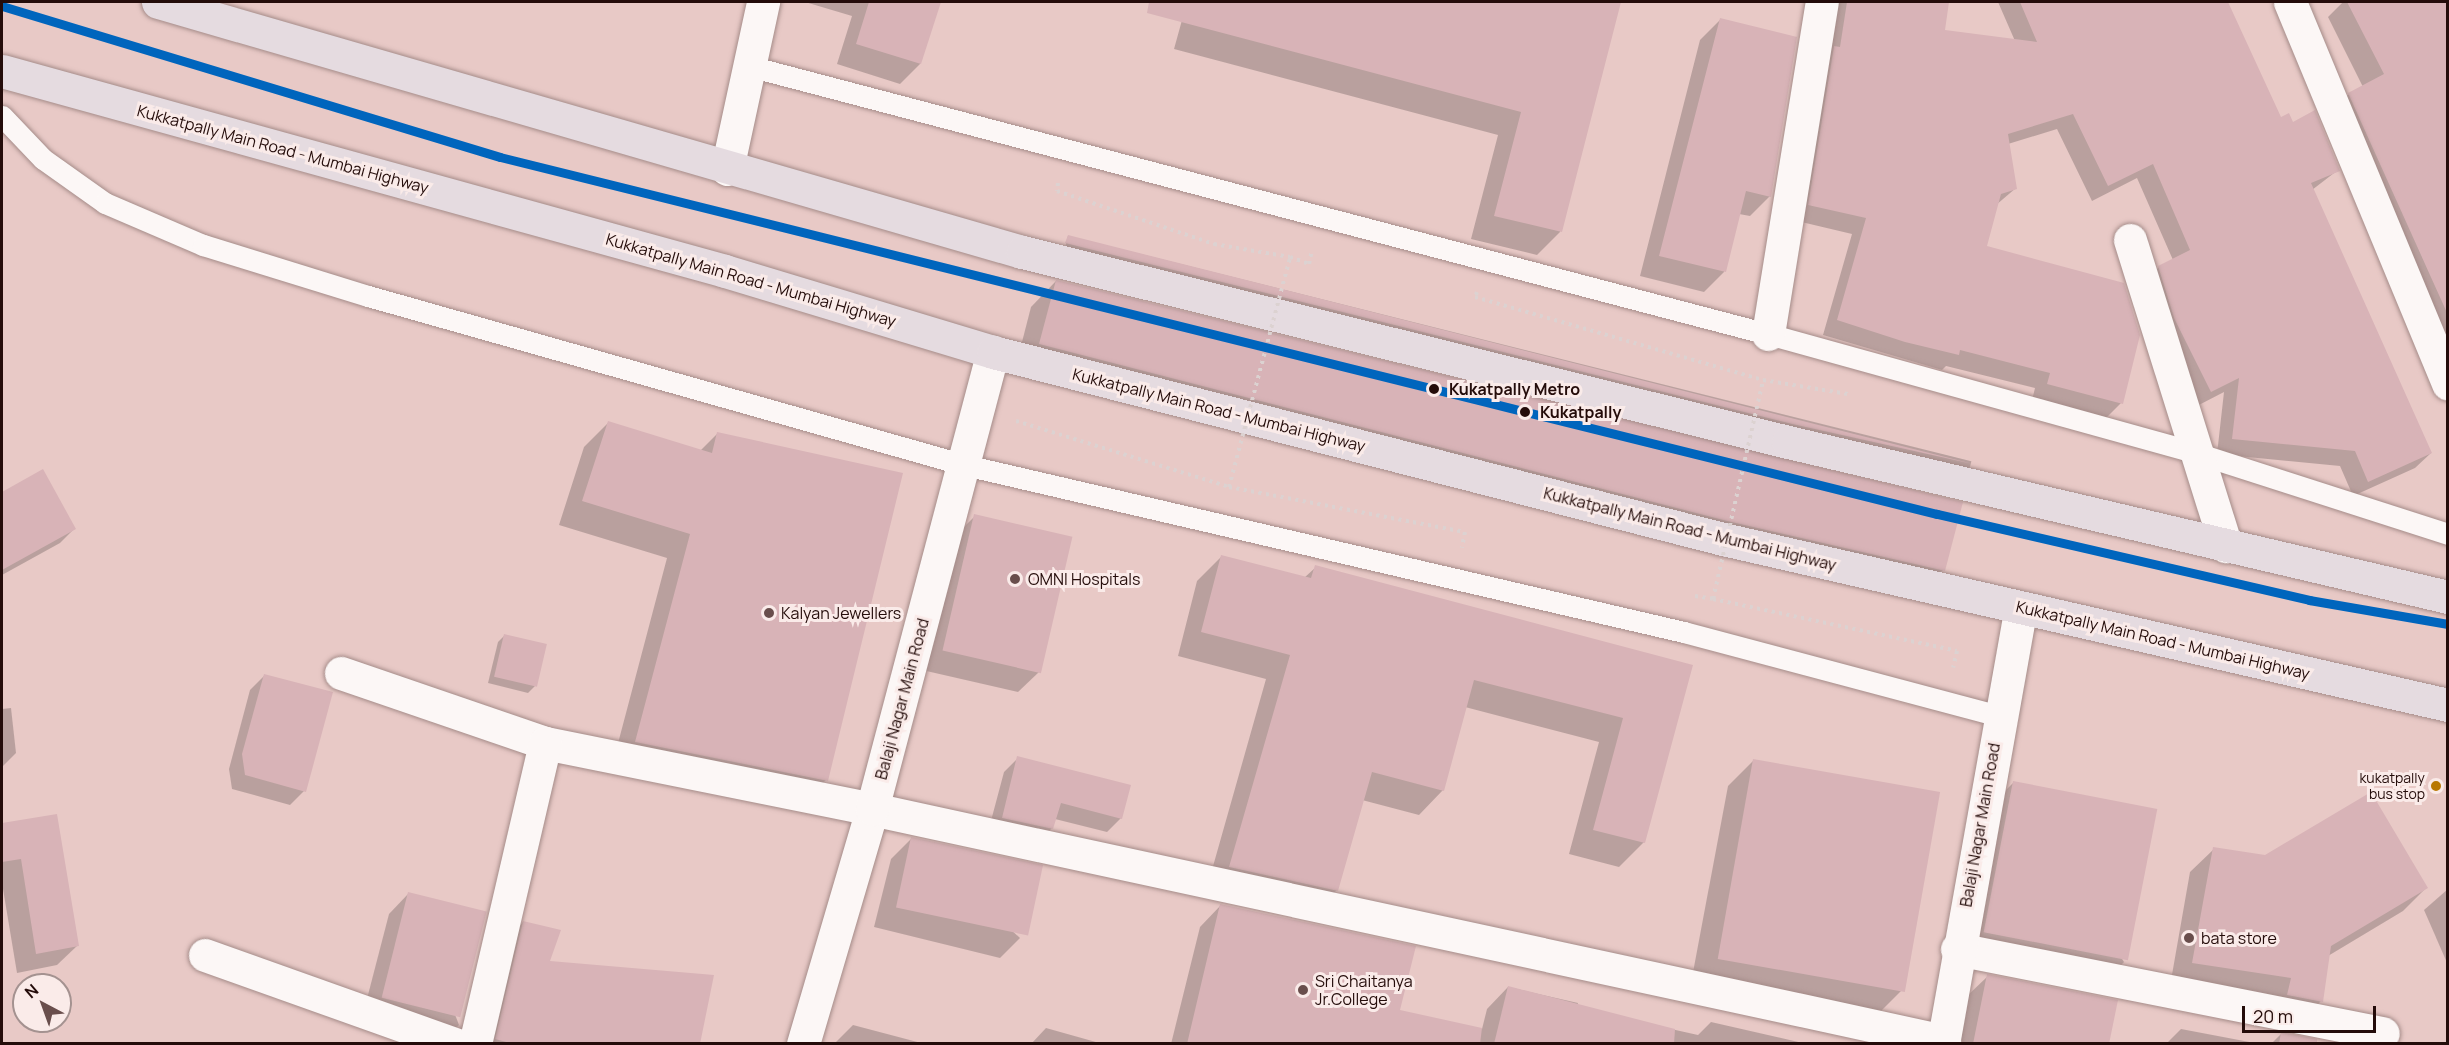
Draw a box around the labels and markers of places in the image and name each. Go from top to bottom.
marker: Kukatpally Metro [1424,379,1444,399]
place label: Kukatpally Metro [1449,379,1580,399]
marker: Kukatpally [1515,402,1535,422]
place label: Kukatpally [1540,402,1622,422]
place label: OMNI Hospitals [1028,569,1140,589]
marker: OMNI Hospitals [1006,570,1024,588]
place label: Kalyan Jewellers [781,603,901,623]
marker: Kalyan Jewellers [762,606,776,620]
place label: kukatpally bus stop [2359,770,2425,802]
marker: kukatpally bus stop [2430,780,2442,792]
place label: bata store [2201,928,2277,948]
marker: bata store [2182,931,2196,945]
place label: Sri Chaitanya Jr.College [1315,971,1413,1009]
marker: Sri Chaitanya Jr.College [1296,983,1310,997]

